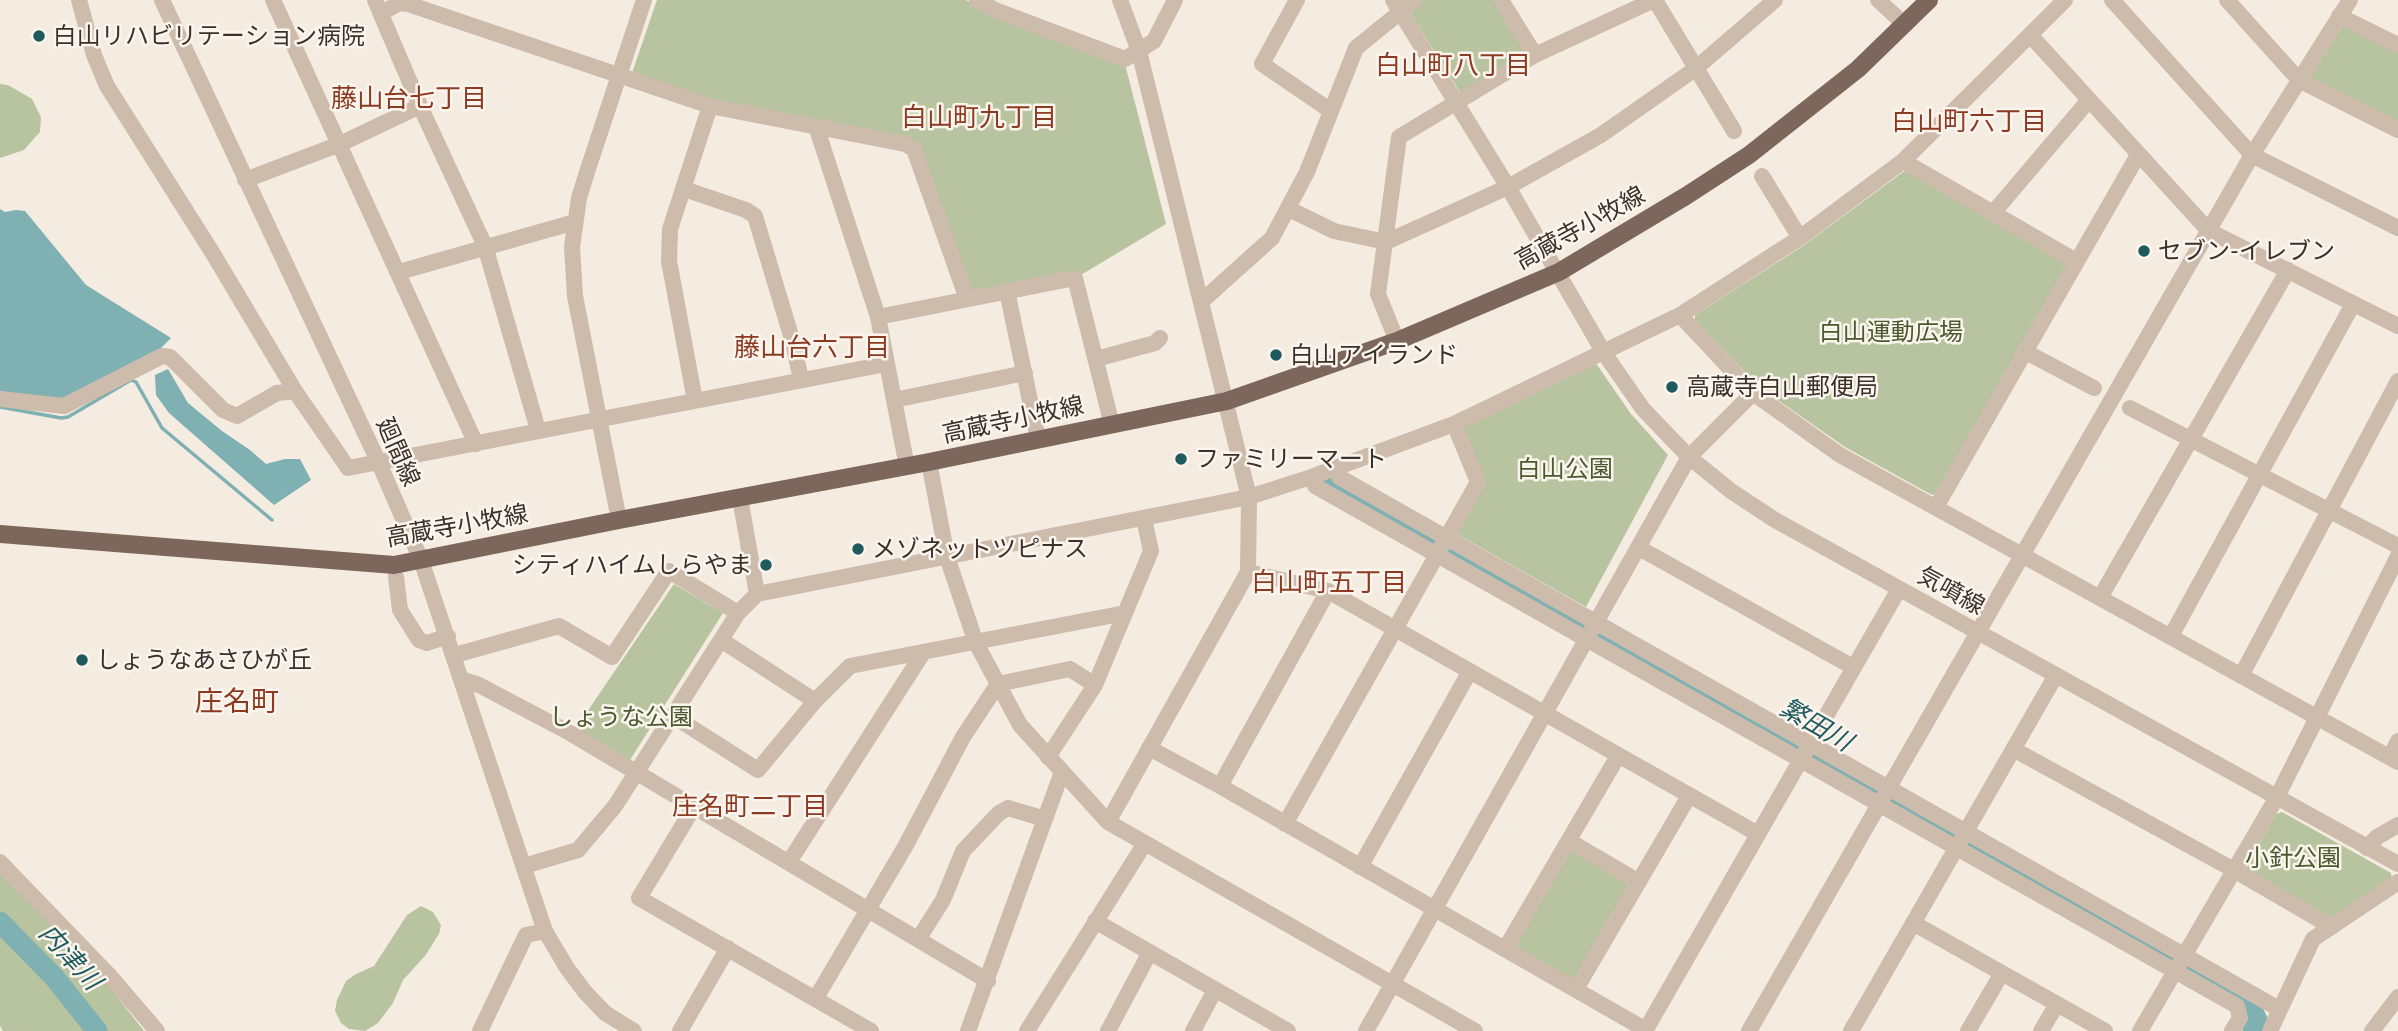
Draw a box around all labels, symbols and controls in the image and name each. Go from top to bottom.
place label: 白山リハビリテーション病院 [53,22,365,50]
marker: 白山リハビリテーション病院 [31,28,47,44]
district label: 白山町八丁目 [1375,50,1531,82]
district label: 藤山台七丁目 [331,83,487,115]
district label: 白山町九丁目 [901,102,1057,134]
district label: 白山町六丁目 [1891,106,2047,138]
street label: 高蔵寺小牧線 [1510,180,1650,276]
place label: セブン-イレブン [2158,237,2335,265]
marker: セブン-イレブン [2136,243,2152,259]
park label: 白山運動広場 [1819,318,1963,346]
district label: 藤山台六丁目 [734,332,890,364]
place label: 白山アイランド [1290,341,1458,369]
marker: 白山アイランド [1268,347,1284,363]
place label: 高蔵寺白山郵便局 [1686,373,1878,401]
marker: 高蔵寺白山郵便局 [1664,379,1680,395]
street label: 高蔵寺小牧線 [940,391,1086,449]
street label: 廻間線 [370,413,426,491]
place label: ファミリーマート [1195,445,1387,473]
marker: ファミリーマート [1173,451,1189,467]
park label: 白山公園 [1517,455,1613,483]
street label: 高蔵寺小牧線 [384,499,530,553]
place label: メゾネットツピナス [872,535,1088,563]
marker: メゾネットツピナス [850,541,866,557]
place label: シティハイムしらやま [512,551,752,579]
marker: シティハイムしらやま [758,557,774,573]
street label: 気噴線 [1913,561,1989,621]
district label: 白山町五丁目 [1251,567,1407,599]
place label: しょうなあさひが丘 [96,646,312,674]
marker: しょうなあさひが丘 [74,652,90,668]
district label: 庄名町 [195,685,279,719]
water label: 繁田川 [1774,692,1858,758]
park label: しょうな公園 [549,703,693,731]
district label: 庄名町二丁目 [672,791,828,823]
park label: 小針公園 [2245,844,2341,872]
water label: 内津川 [32,918,108,996]

